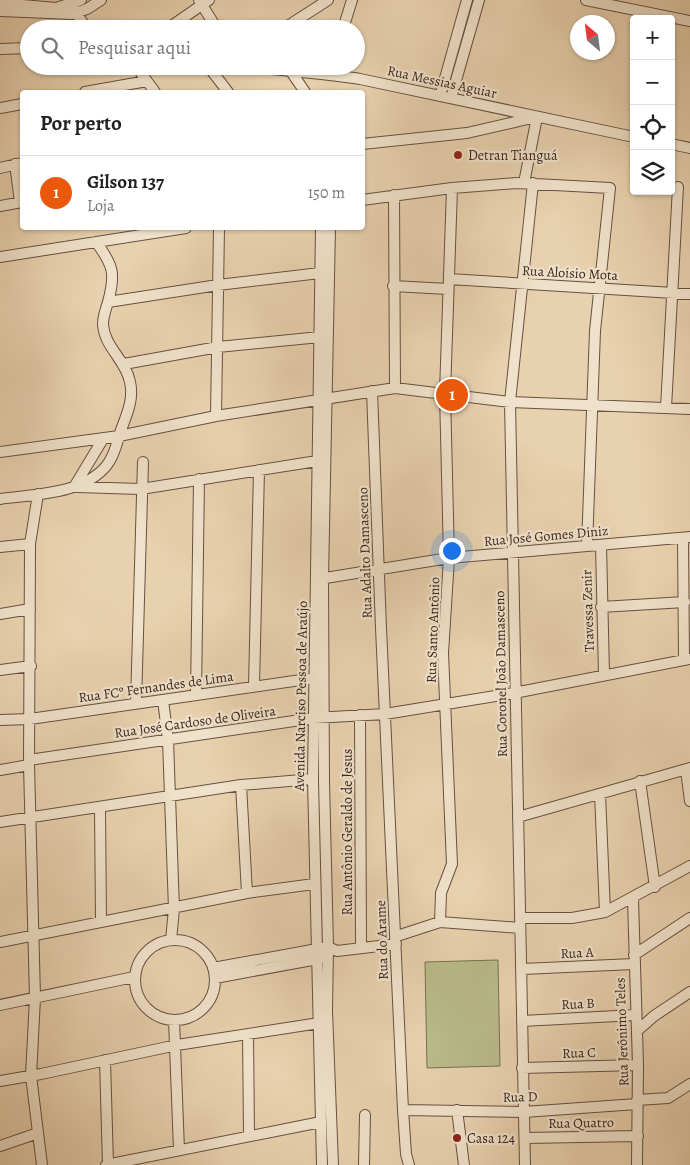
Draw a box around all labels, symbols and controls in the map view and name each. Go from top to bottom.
north arrow [570,15,615,60]
map controls [630,15,675,195]
button: + [630,15,675,60]
search box [20,20,365,75]
icon: search [38,34,66,62]
text: Pesquisar aqui [78,35,191,61]
button: − [630,60,675,105]
street label: Rua Messias Aguiar [385,61,499,103]
button: locate [630,105,675,150]
text: Por perto [40,109,122,137]
place label: Detran Tianguá [468,146,558,165]
marker: Detran Tianguá [452,149,464,161]
button: layers [630,150,675,195]
text: Gilson 137 [87,169,164,195]
text: 1 [53,182,59,204]
text: 150 m [308,182,345,204]
text: Loja [87,195,115,217]
street label: Rua Aloísio Mota [521,261,619,285]
pin: 1 [436,376,468,414]
street label: Rua Adalto Damasceno [353,487,377,619]
street label: Rua José Gomes Diniz [483,521,609,551]
your location [439,538,465,564]
street label: Travessa Zenir [577,569,599,653]
street label: Rua Santo Antônio [422,576,444,684]
street label: Rua Coronel João Damasceno [490,590,512,758]
street label: Avenida Narciso Pessoa de Araújo [290,601,312,792]
street label: Rua FCº Fernandes de Lima [77,667,235,707]
street label: Rua José Cardoso de Oliveira [113,701,277,743]
street label: Rua Antônio Geraldo de Jesus [338,749,357,915]
street label: Rua do Arame [371,900,393,980]
street label: Rua A [560,943,595,963]
street label: Rua Jerônimo Teles [611,977,633,1087]
street label: Rua B [561,994,595,1014]
street label: Rua C [562,1043,596,1063]
street label: Rua D [502,1087,538,1107]
street label: Rua Quatro [548,1113,614,1133]
place label: Casa 124 [467,1129,515,1148]
marker: Casa 124 [451,1132,463,1144]

